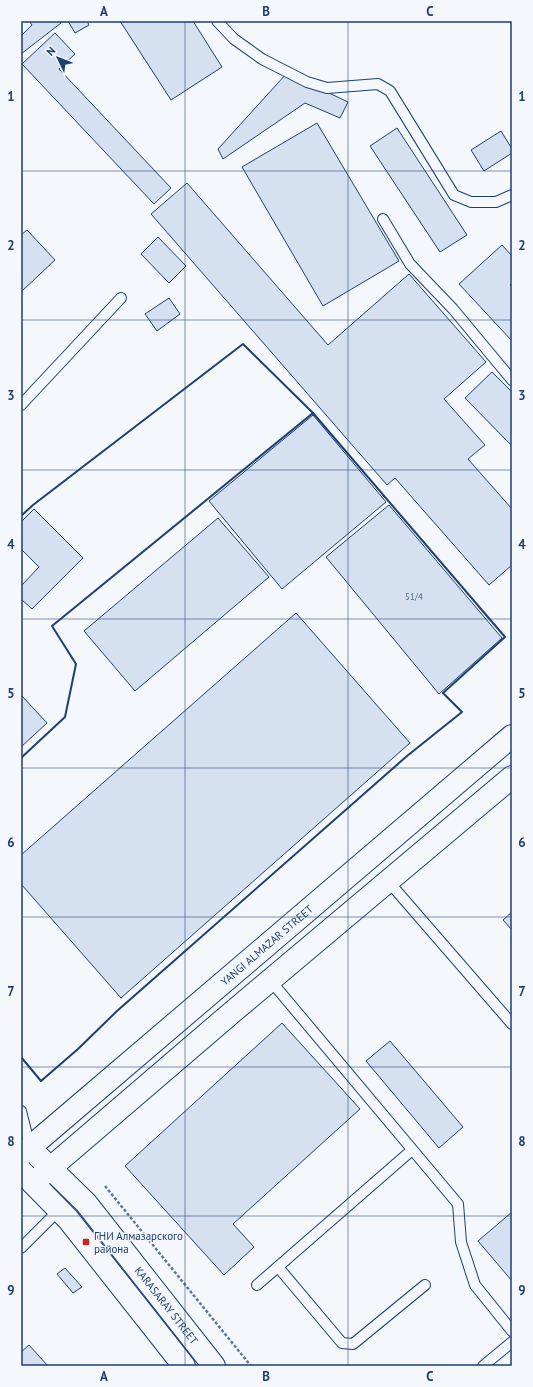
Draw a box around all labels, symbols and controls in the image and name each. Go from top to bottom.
text: A [100,3,108,20]
text: B [262,3,270,20]
text: C [426,3,434,20]
north arrow [38,38,78,78]
text: N [43,44,58,59]
text: 1 [7,88,15,105]
text: 1 [518,88,526,105]
text: 2 [7,237,15,254]
text: 2 [518,237,526,254]
text: 3 [7,387,15,404]
text: 3 [518,387,526,404]
text: 4 [7,536,15,553]
text: 4 [518,536,526,553]
house number: 51/4 [405,591,423,602]
text: 5 [7,685,15,702]
text: 5 [518,685,526,702]
text: 6 [7,834,15,851]
text: 6 [518,834,526,851]
street label: YANGI ALMAZAR STREET [218,902,316,989]
text: 7 [7,983,15,1000]
text: 7 [518,983,526,1000]
text: 8 [7,1133,15,1150]
text: 8 [518,1133,526,1150]
place label: ГНИ Алмазарского района [94,1229,183,1256]
marker: ГНИ Алмазарского района [81,1237,91,1247]
street label: KARASARAY STREET [132,1264,201,1347]
text: 9 [7,1282,15,1299]
text: 9 [518,1282,526,1299]
text: A [100,1368,108,1385]
text: B [262,1368,270,1385]
text: C [426,1368,434,1385]

